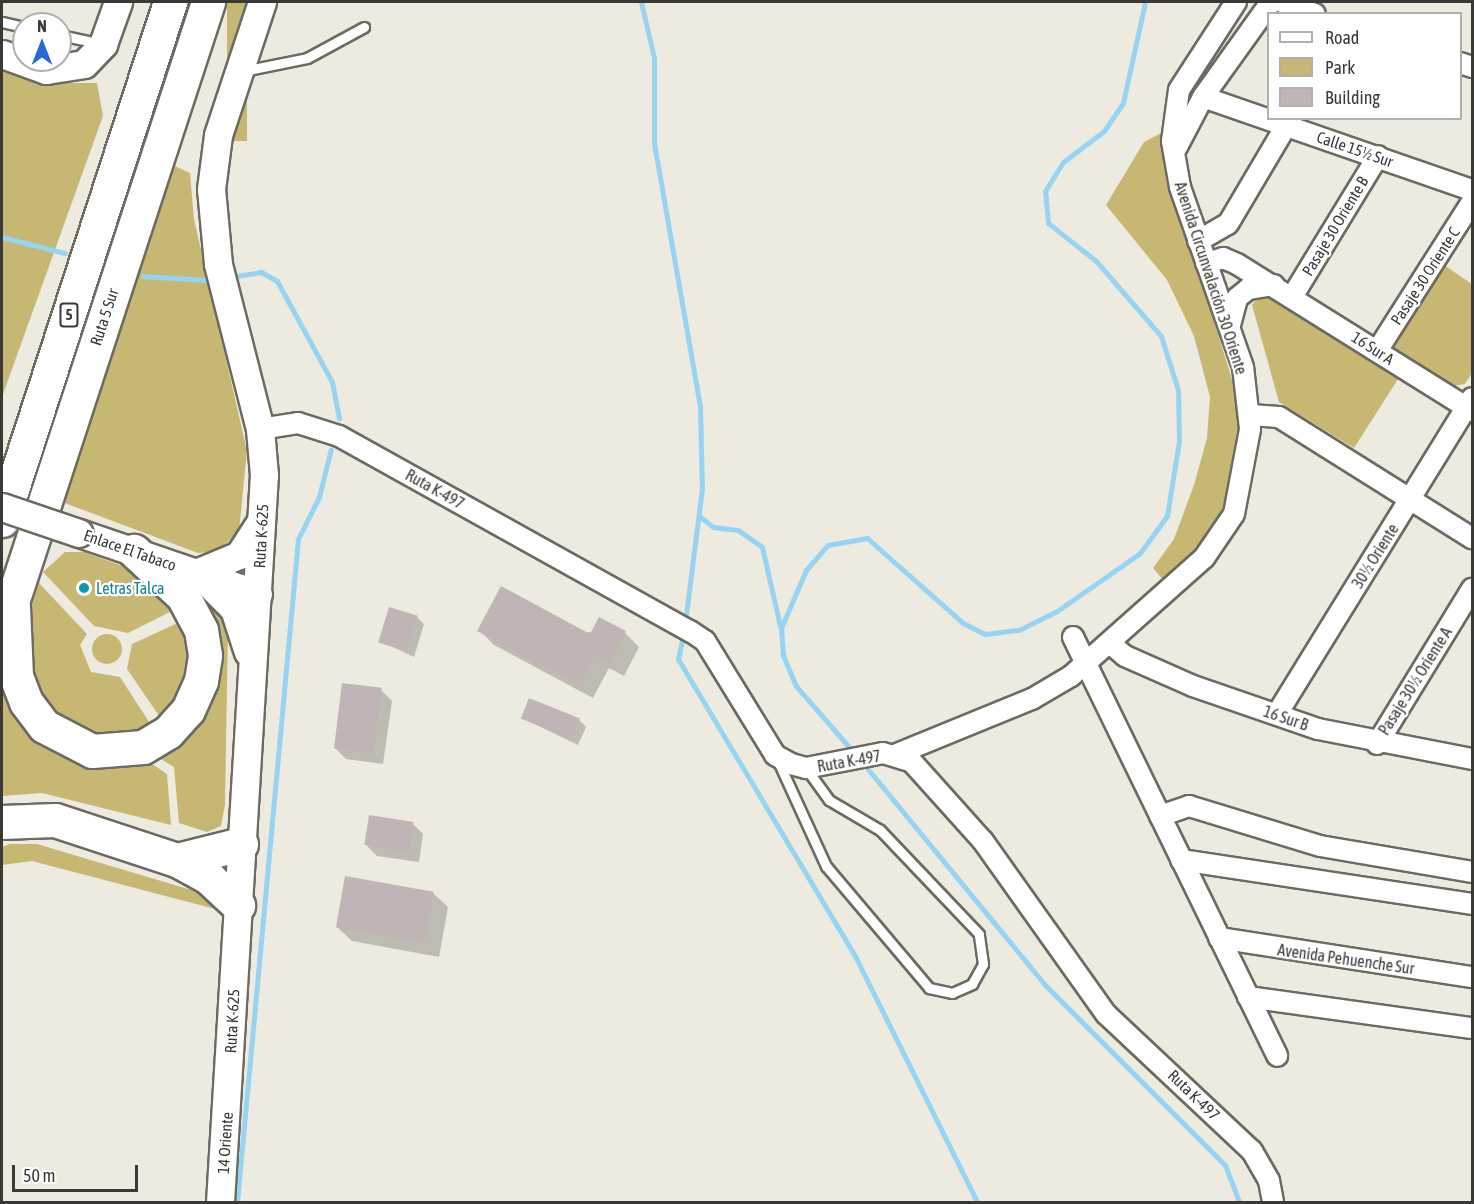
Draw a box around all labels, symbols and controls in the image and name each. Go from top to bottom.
north arrow [12,12,72,72]
legend [1267,12,1462,120]
text: N [37,17,47,35]
text: Road [1325,27,1359,48]
text: Park [1325,57,1355,78]
text: Building [1325,87,1380,108]
street label: Calle 15½ Sur [1314,127,1396,171]
street label: Pasaje 30 Oriente B [1298,173,1372,279]
street label: Avenida Circunvalación 30 Oriente [1171,179,1251,377]
street label: Pasaje 30 Oriente C [1386,224,1464,328]
street label: Ruta 5 Sur [86,286,122,348]
road number: 5 [58,303,80,327]
street label: 16 Sur A [1348,327,1398,369]
street label: Ruta K-497 [402,465,468,513]
street label: Ruta K-625 [250,503,272,569]
street label: 30½ Oriente [1348,520,1402,592]
street label: Enlace El Tabaco [81,525,179,575]
place label: Letras Talca [96,578,165,598]
marker: Letras Talca [77,581,91,595]
street label: Pasaje 30½ Oriente A [1374,623,1456,739]
street label: 16 Sur B [1261,701,1311,735]
street label: Ruta K-497 [816,746,882,776]
street label: Avenida Pehuenche Sur [1276,940,1416,978]
street label: Ruta K-625 [221,988,243,1054]
street label: Ruta K-497 [1164,1066,1224,1124]
street label: 14 Oriente [213,1112,237,1174]
scale bar [15,1153,141,1191]
text: 50 m [23,1165,55,1186]

